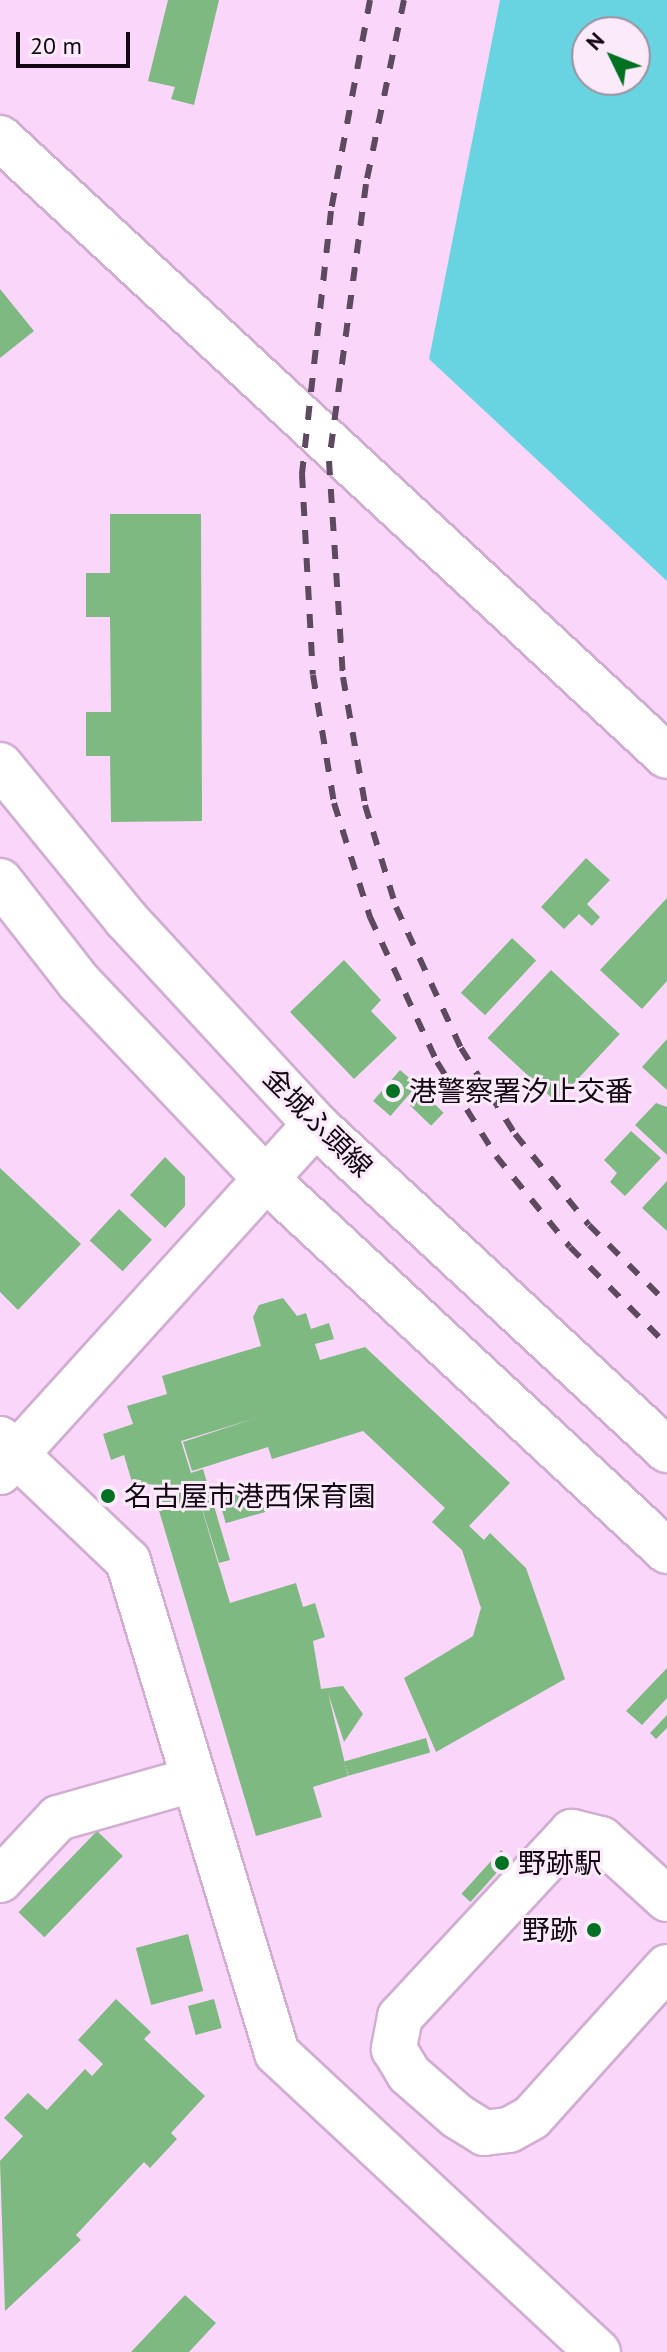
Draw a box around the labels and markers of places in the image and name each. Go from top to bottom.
place label: 港警察署汐止交番 [409,1074,633,1108]
marker: 港警察署汐止交番 [384,1082,402,1100]
place label: 名古屋市港西保育園 [124,1479,376,1513]
marker: 名古屋市港西保育園 [99,1487,117,1505]
place label: 野跡駅 [518,1846,602,1880]
marker: 野跡駅 [493,1854,511,1872]
place label: 野跡 [522,1913,578,1947]
marker: 野跡 [585,1921,603,1939]

